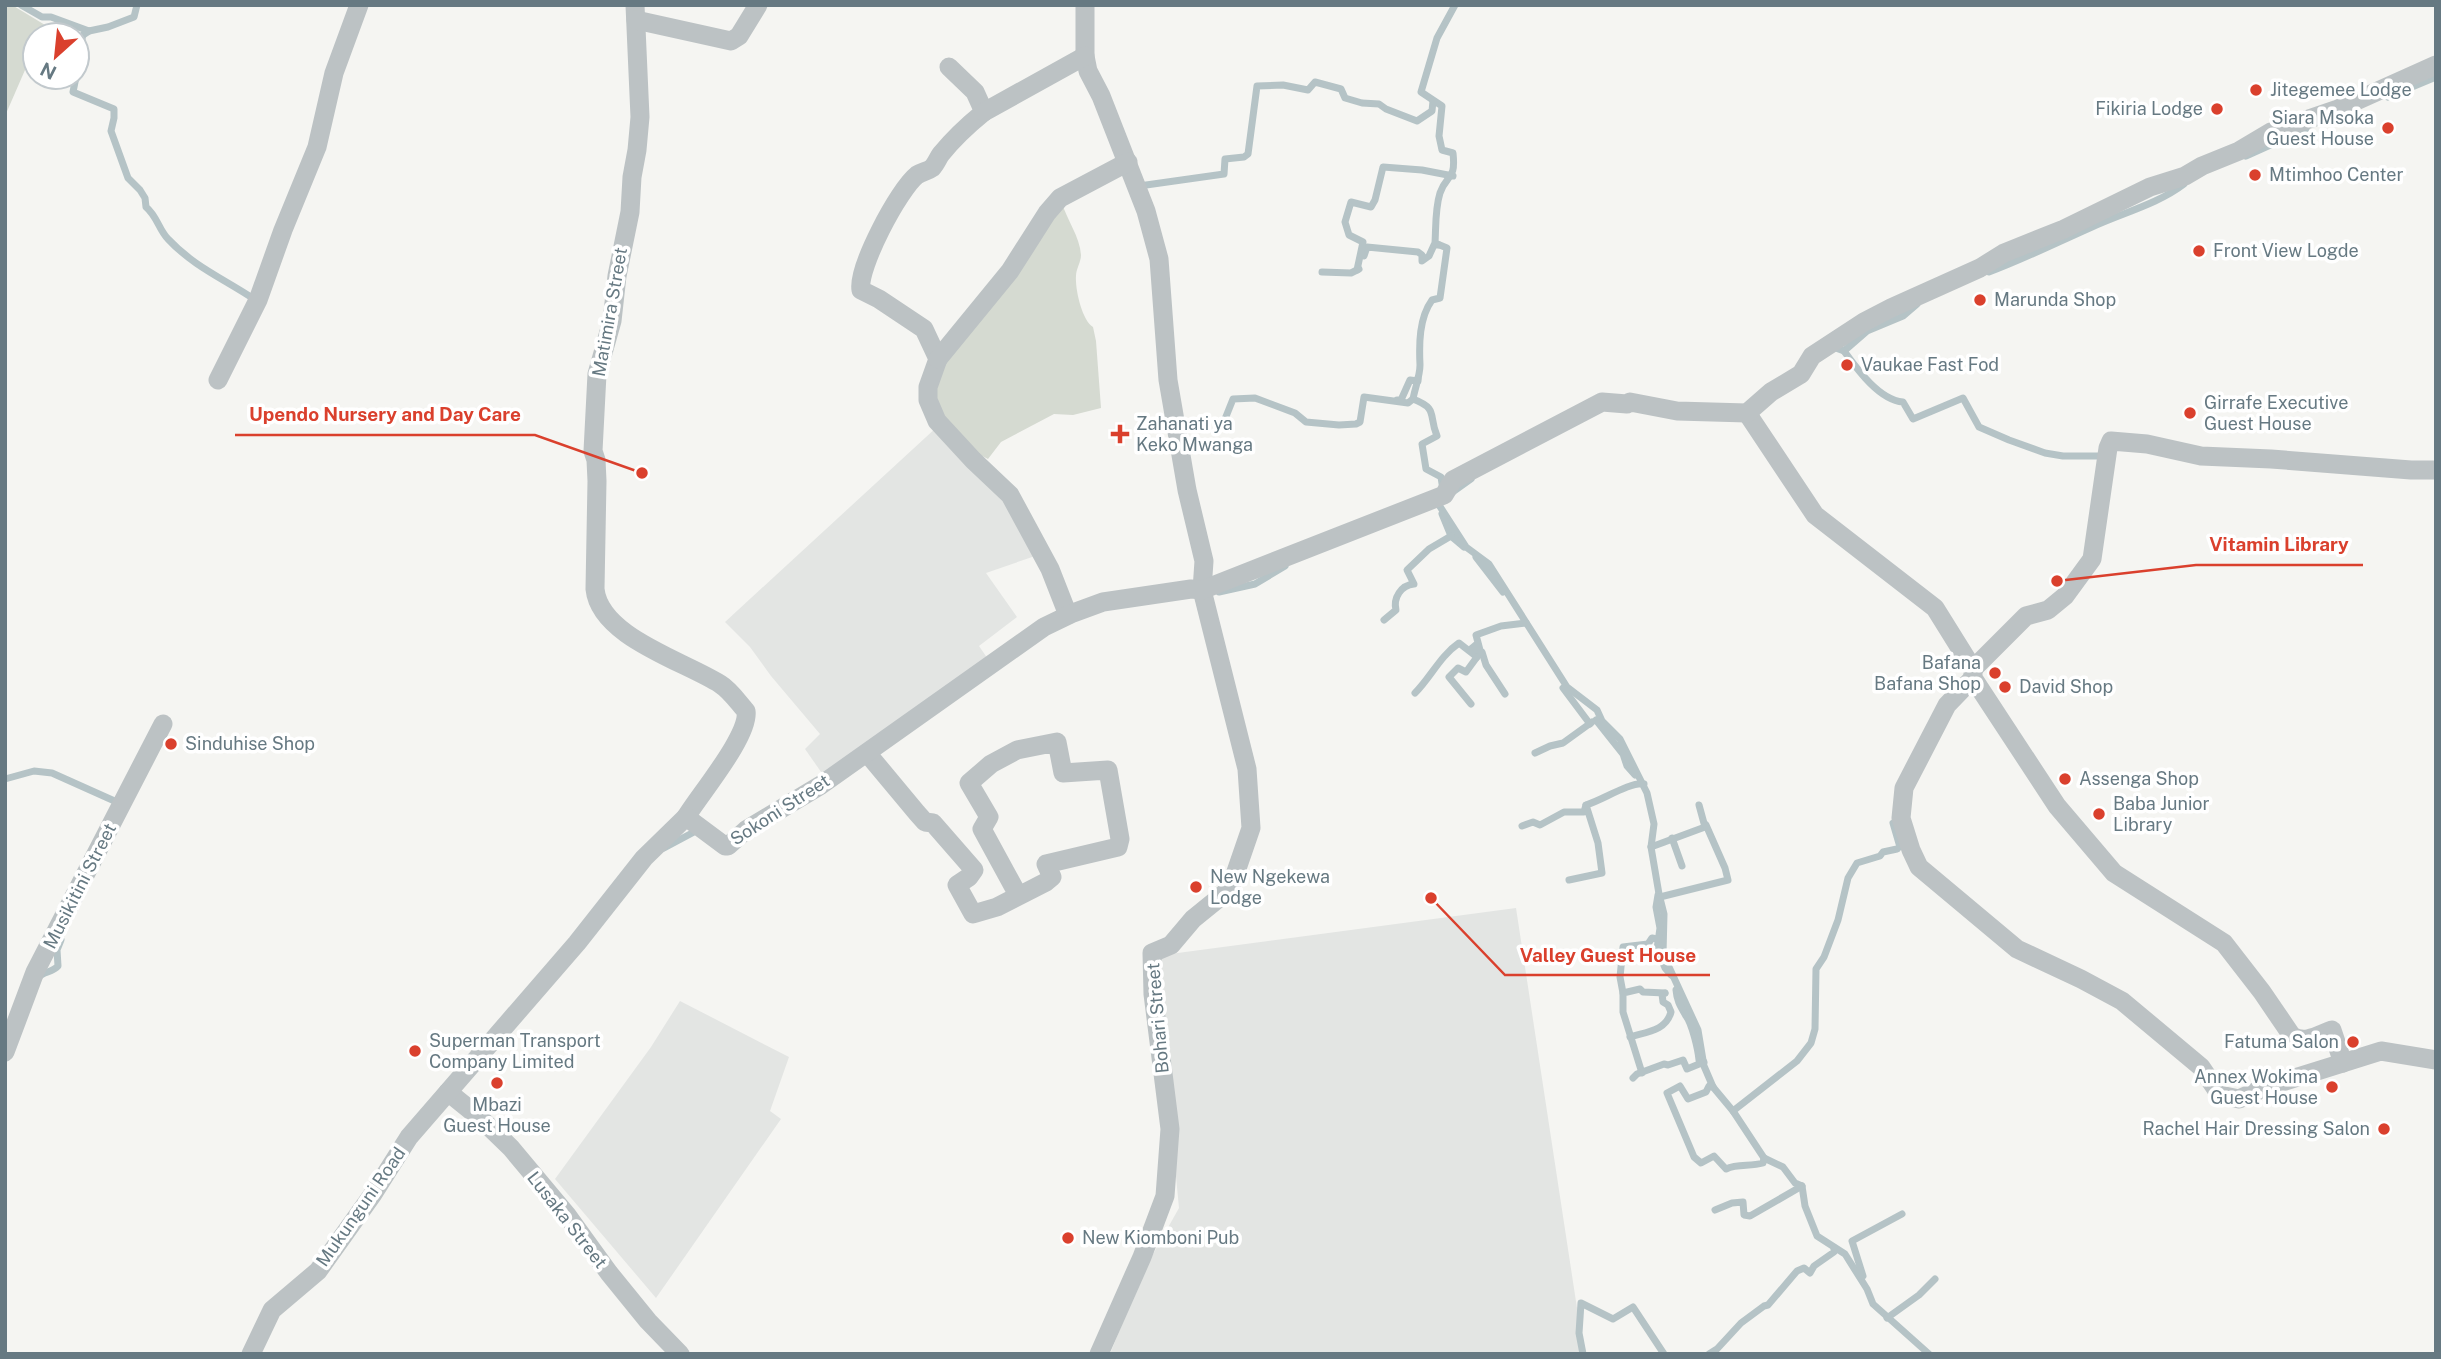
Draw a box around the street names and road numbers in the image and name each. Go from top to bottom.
street label: Matimira Street [588,246,631,378]
street label: Sokoni Street [726,770,833,849]
street label: Musikitini Street [39,820,120,952]
street label: Bohari Street [1142,962,1173,1074]
street label: Mukunguni Road [312,1143,410,1270]
street label: Lusaka Street [523,1167,612,1272]

